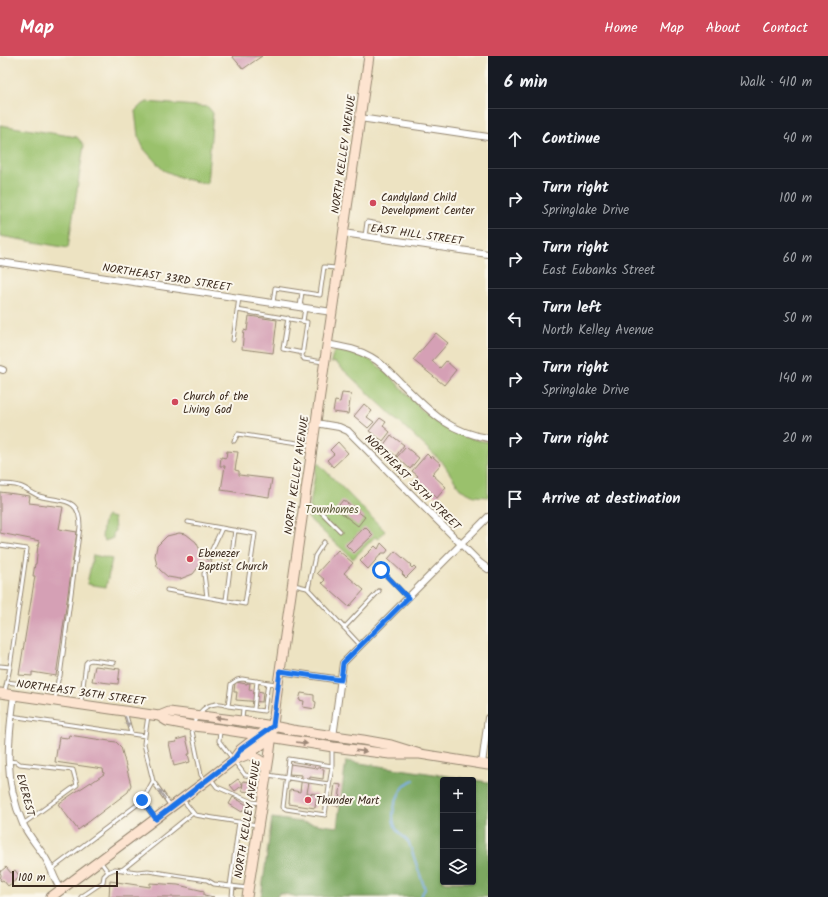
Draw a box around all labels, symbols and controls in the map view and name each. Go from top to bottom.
text: Map [20,13,54,43]
text: Home [604,17,638,39]
text: Map [660,17,684,39]
text: About [706,17,740,39]
text: Contact [762,17,808,39]
text: 6 min [504,69,548,96]
text: Walk · 410 m [740,72,812,93]
street label: NORTH KELLEY AVENUE [327,93,361,215]
text: Continue [542,127,600,151]
icon: ahead [504,128,526,150]
text: 40 m [783,128,812,149]
text: Turn right [542,176,609,200]
icon: right [504,188,526,210]
text: 100 m [779,188,812,209]
place label: Candyland Child Development Center [381,189,475,220]
marker: Candyland Child Development Center [368,198,378,208]
text: Springlake Drive [542,200,629,221]
street label: EAST HILL STREET [369,220,465,251]
text: Turn right [542,236,609,260]
icon: right [504,248,526,270]
text: 60 m [783,248,812,269]
street label: NORTHEAST 33RD STREET [101,259,234,297]
text: East Eubanks Street [542,260,655,281]
text: Turn left [542,296,602,320]
icon: left [504,308,526,330]
text: 50 m [783,308,812,329]
text: North Kelley Avenue [542,320,654,341]
text: Turn right [542,356,609,380]
icon: right [504,368,526,390]
text: 140 m [779,368,812,389]
text: Springlake Drive [542,380,629,401]
place label: Church of the Living God [183,388,248,419]
marker: Church of the Living God [170,397,180,407]
street label: NORTH KELLEY AVENUE [280,414,314,536]
text: Turn right [542,427,609,451]
icon: right [504,428,526,450]
text: 20 m [782,428,812,449]
street label: NORTHEAST 35TH STREET [360,430,465,536]
text: Arrive at destination [542,487,681,511]
icon: arrive [504,488,526,510]
park label: Townhomes [305,501,359,519]
place label: Ebenezer Baptist Church [198,545,268,576]
marker: Ebenezer Baptist Church [185,554,195,564]
route start [372,561,390,579]
street label: NORTHEAST 36TH STREET [15,675,148,711]
one-way arrow [215,715,227,721]
one-way arrow [124,716,130,728]
one-way arrow [296,740,308,746]
one-way arrow [355,747,367,754]
street label: NORTH KELLEY AVENUE [230,758,266,880]
street label: EVEREST [11,772,40,820]
map controls [440,777,476,885]
button: + [440,777,476,813]
one-way arrow [158,789,166,799]
route end [133,791,151,809]
place label: Thunder Mart [316,792,380,810]
marker: Thunder Mart [303,795,313,805]
button: − [440,813,476,849]
button: layers [440,849,476,885]
scale bar [12,869,118,888]
text: 100 m [18,869,46,887]

